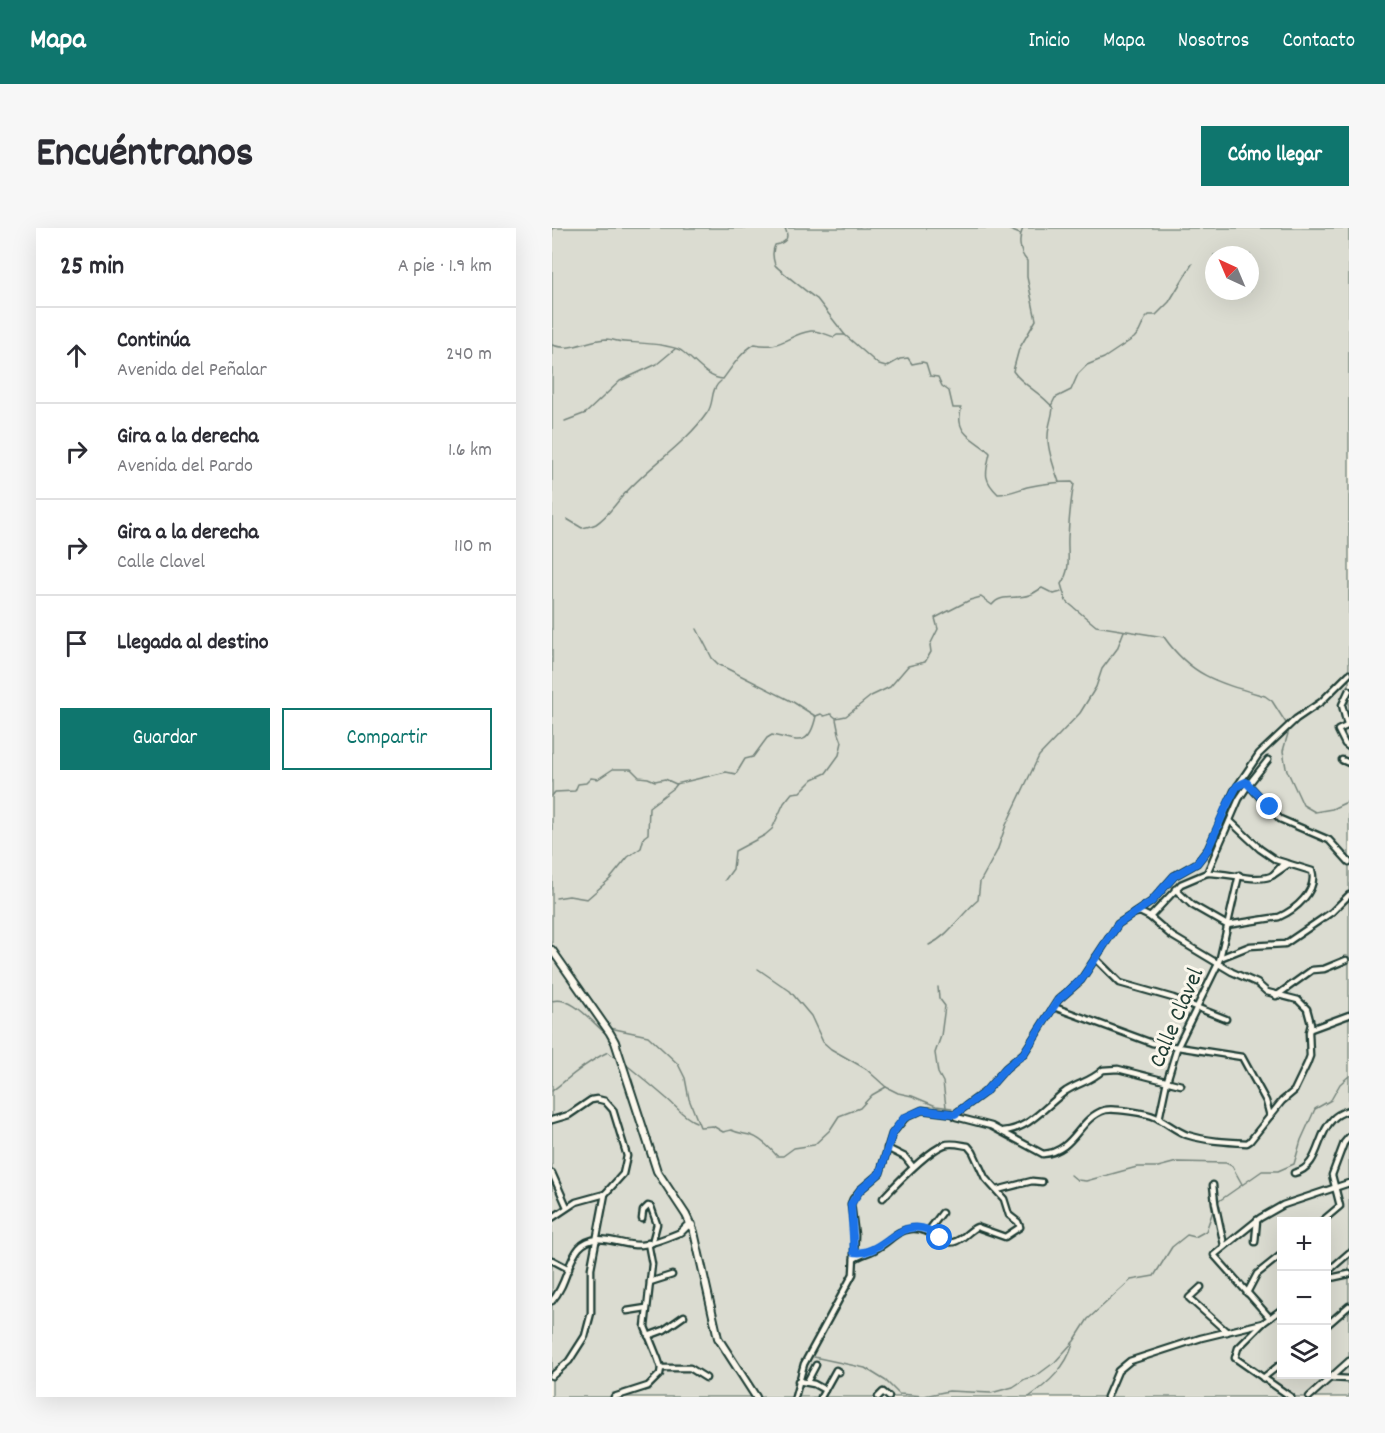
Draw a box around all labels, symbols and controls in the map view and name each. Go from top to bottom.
text: Mapa [30,22,86,62]
text: Inicio [1028,27,1070,57]
text: Mapa [1103,27,1145,57]
text: Nosotros [1178,27,1249,57]
text: Contacto [1282,27,1355,57]
text: Encuéntranos [36,126,254,186]
button: Cómo llegar [1201,126,1349,186]
north arrow [1205,246,1259,300]
text: 25 min [60,249,124,286]
text: A pie · 1.9 km [398,253,492,281]
text: Continúa [117,326,190,357]
icon: ahead [60,339,93,372]
text: 240 m [446,341,492,369]
text: Avenida del Peñalar [117,357,267,385]
text: Gira a la derecha [117,422,259,453]
icon: right [60,435,93,468]
text: 1.6 km [448,437,492,465]
text: Avenida del Pardo [117,453,253,481]
text: Gira a la derecha [117,518,259,549]
icon: right [60,531,93,564]
text: 110 m [454,533,492,561]
text: Calle Clavel [117,549,205,577]
icon: arrive [60,627,93,660]
text: Llegada al destino [117,628,269,659]
button: Guardar [60,708,270,770]
button: Compartir [282,708,492,770]
route end [1256,793,1282,819]
street label: Calle Clavel [1141,963,1214,1073]
map controls [1277,1217,1331,1379]
button: + [1277,1217,1331,1271]
route start [926,1224,952,1250]
button: − [1277,1271,1331,1325]
button: layers [1277,1325,1331,1379]

